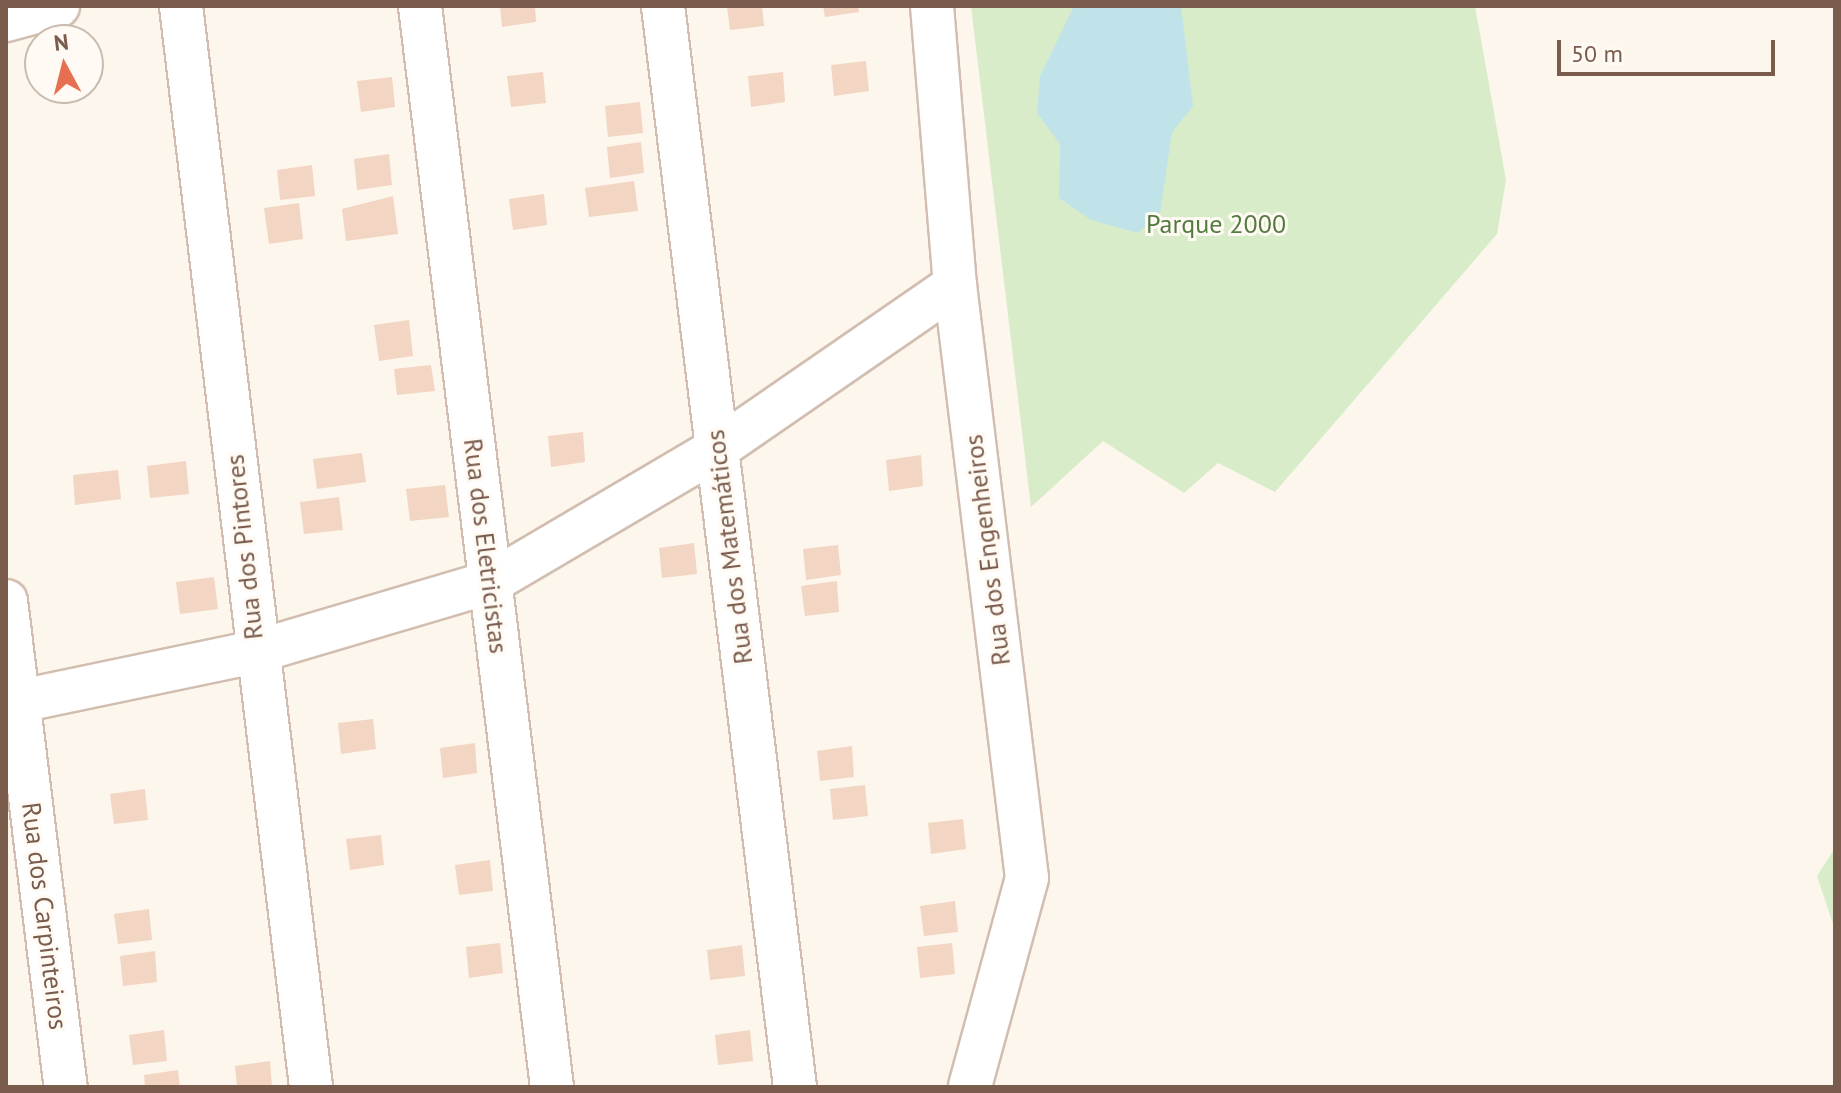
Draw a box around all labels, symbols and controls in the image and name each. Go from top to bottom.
north arrow [24,24,104,104]
scale bar [1561,24,1779,74]
text: N [52,27,70,57]
text: 50 m [1571,38,1623,69]
park label: Parque 2000 [1146,208,1286,240]
street label: Rua dos Matemáticos [699,428,759,666]
street label: Rua dos Engenheiros [957,433,1017,667]
street label: Rua dos Eletricistas [457,437,515,655]
street label: Rua dos Pintores [219,453,269,641]
street label: Rua dos Carpinteiros [16,801,74,1031]

